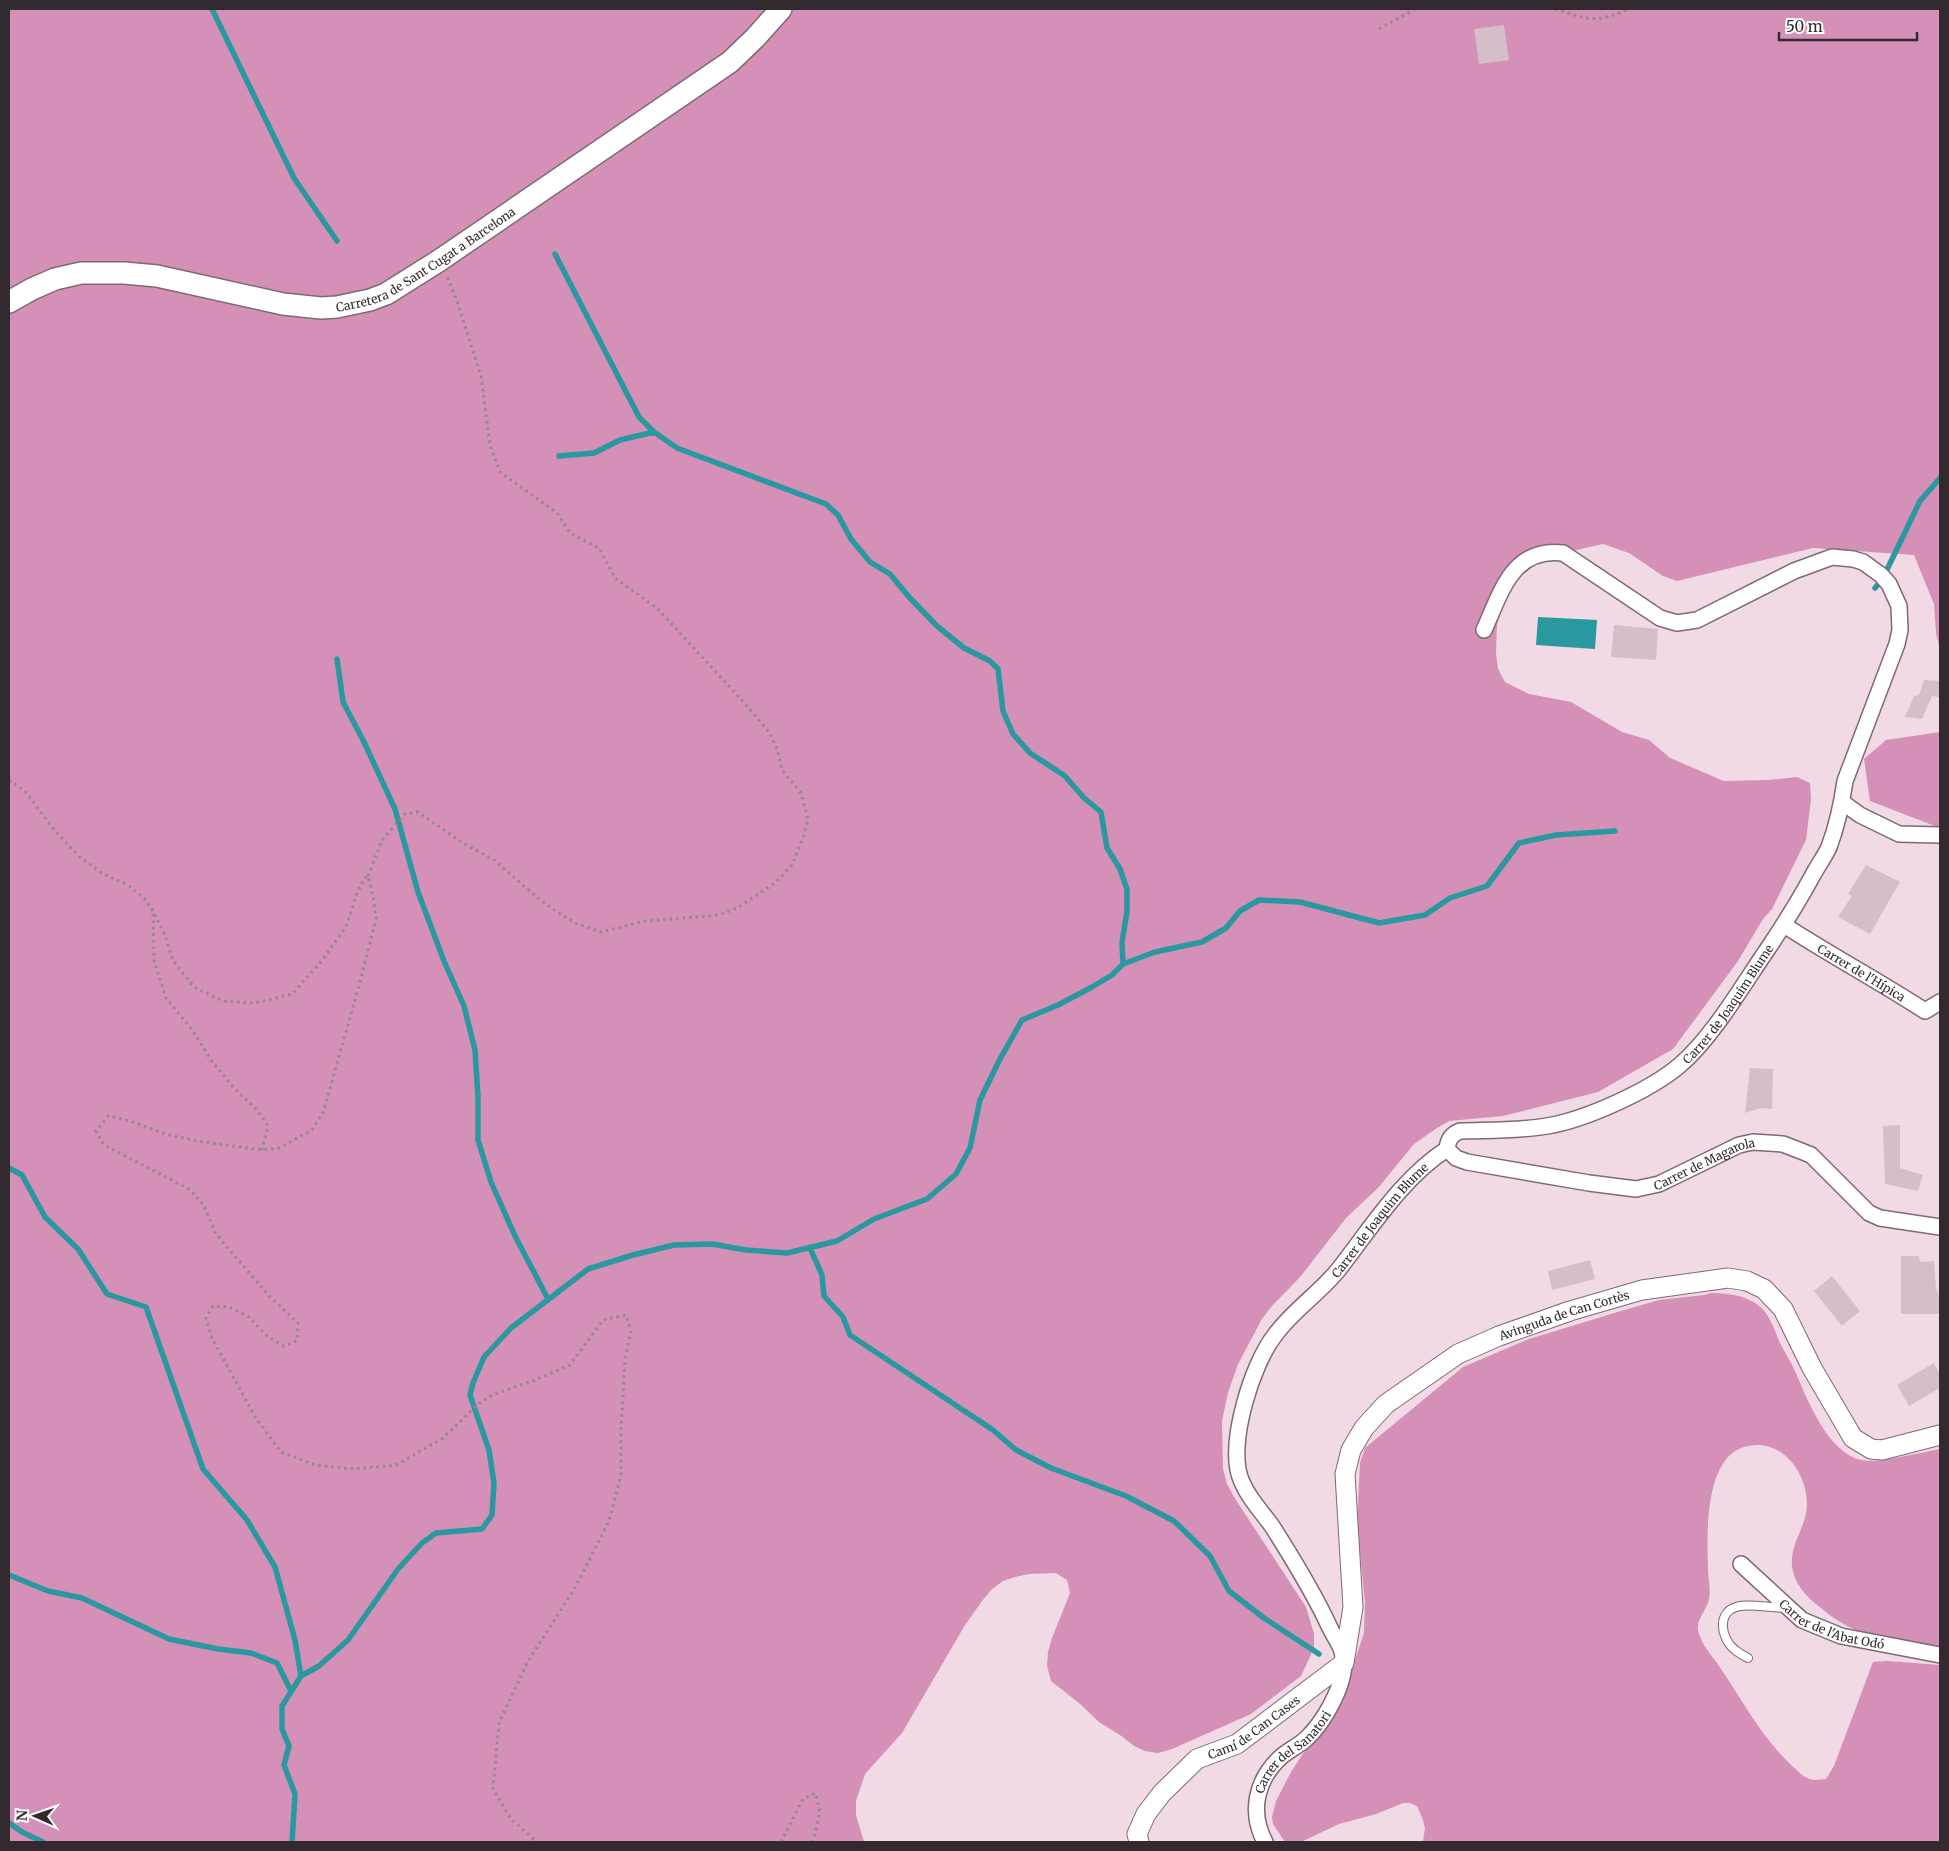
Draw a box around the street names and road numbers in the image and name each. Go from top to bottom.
street label: Carretera de Sant Cugat a Barcelona [334,203,518,315]
street label: Carrer de l'Hípica [1815,940,1909,1005]
street label: Carrer de Joaquim Blume [1679,941,1776,1067]
street label: Carrer de Magarola [1652,1134,1757,1192]
street label: Carrer de Joaquim Blume [1328,1159,1431,1280]
street label: Avinguda de Can Cortès [1496,1287,1631,1343]
street label: Carrer de l'Abat Odó [1776,1596,1886,1652]
street label: Camí de Can Cases [1206,1692,1303,1762]
street label: Carrer del Sanatori [1251,1708,1334,1795]

